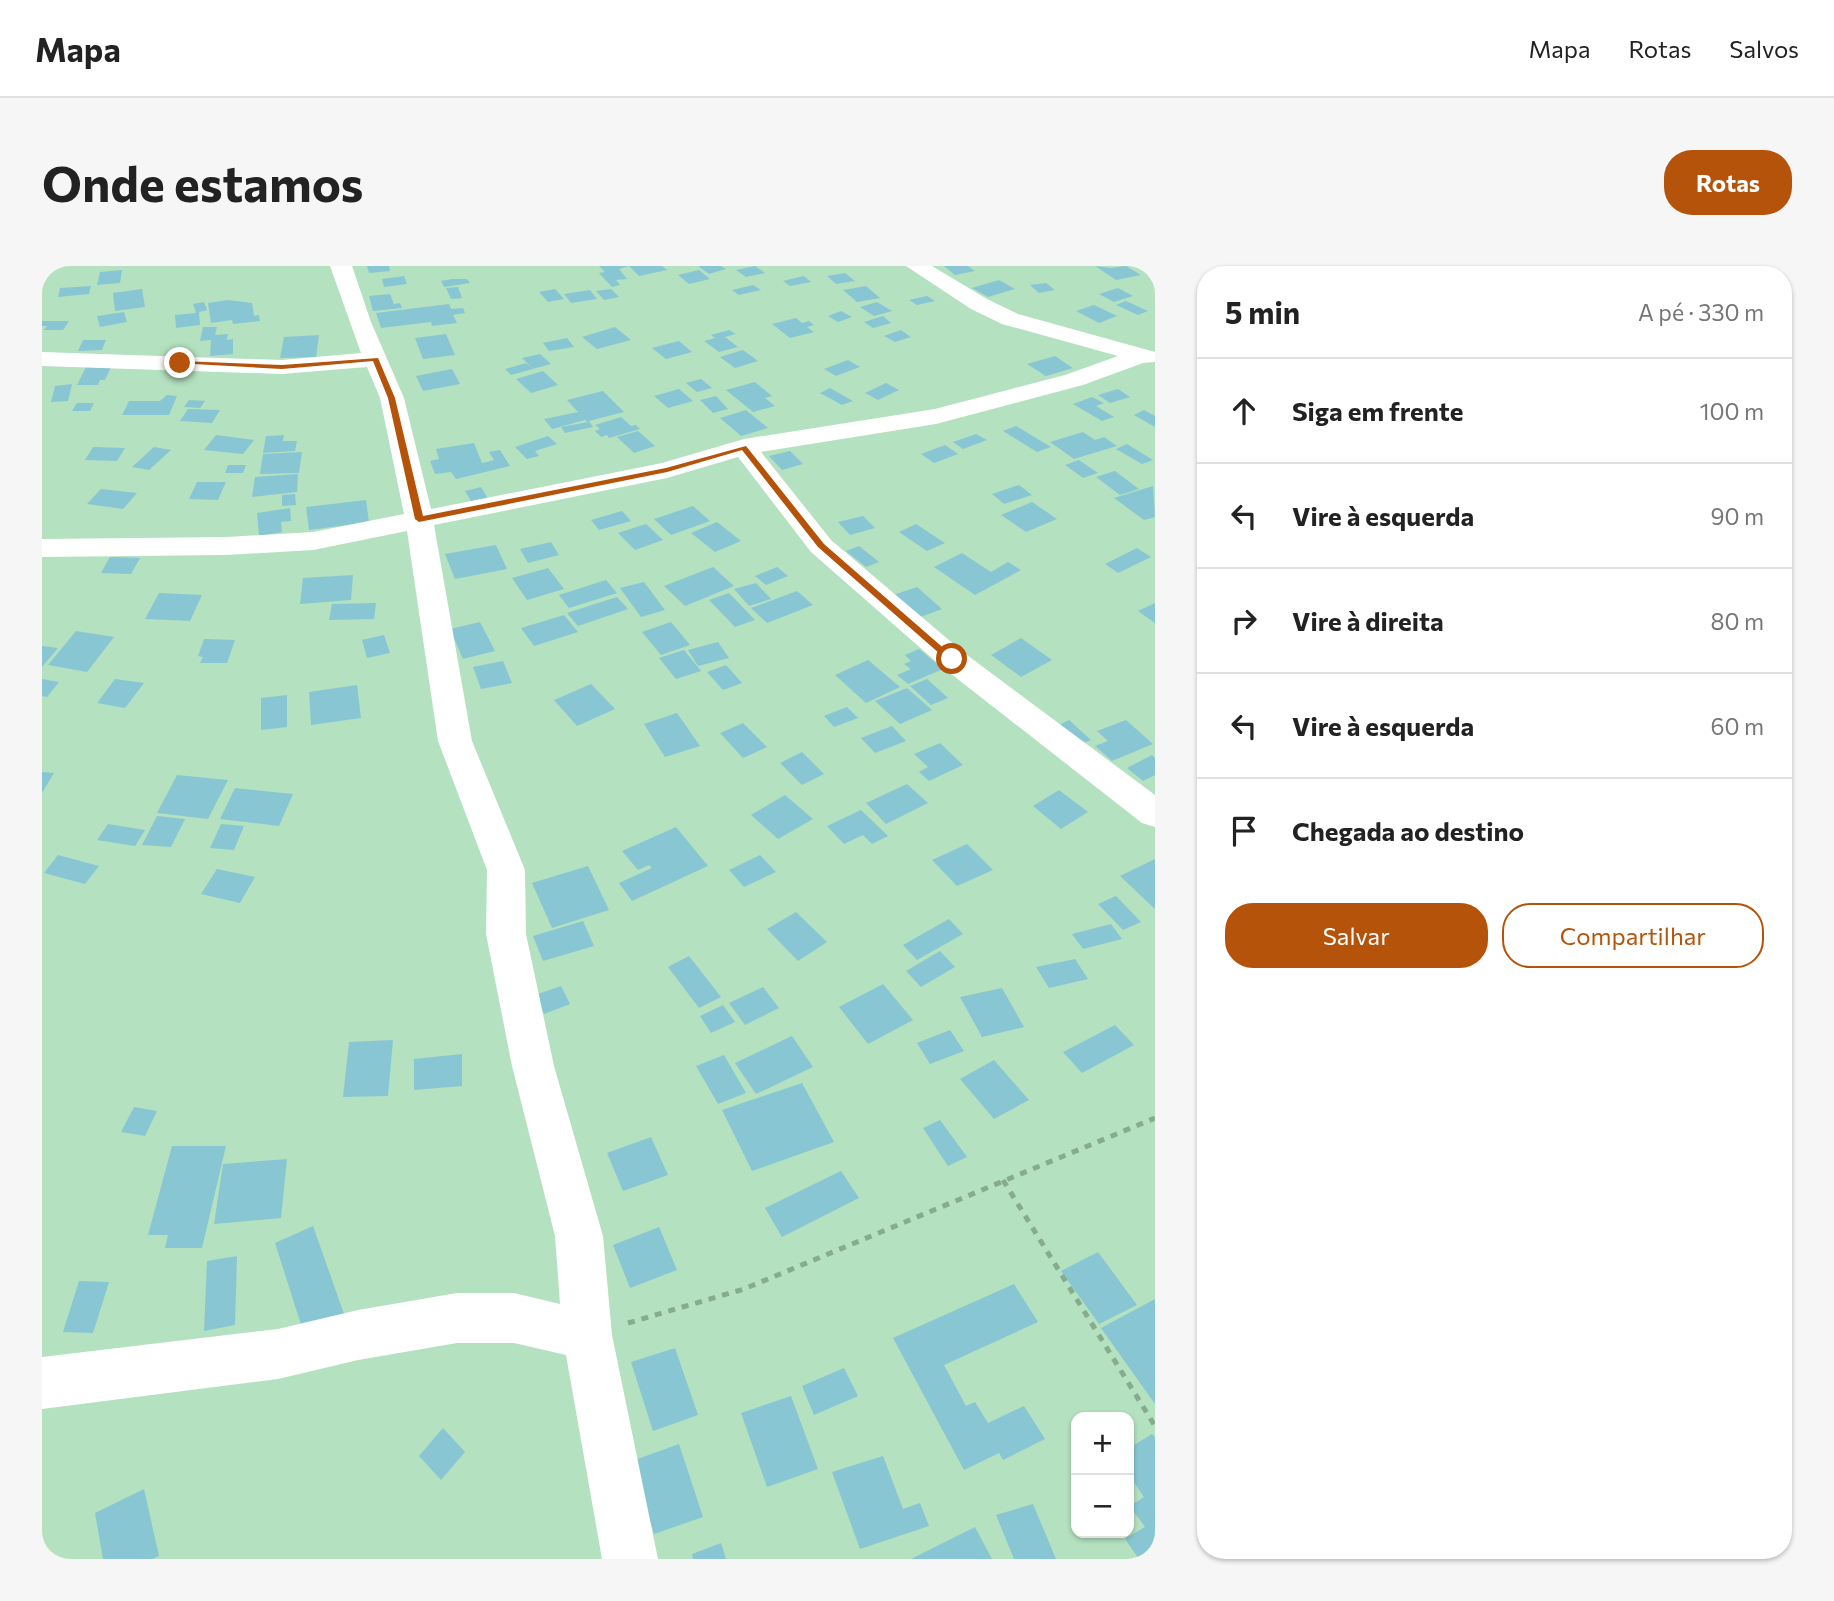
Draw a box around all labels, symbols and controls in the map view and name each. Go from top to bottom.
text: Mapa [35,28,121,69]
text: Mapa [1529,34,1591,63]
text: Rotas [1629,34,1691,63]
text: Salvos [1729,34,1799,63]
button: Rotas [1664,150,1792,215]
text: Onde estamos [42,152,363,212]
text: 5 min [1225,293,1300,330]
text: A pé · 330 m [1638,298,1764,326]
route end [164,347,195,378]
icon: ahead [1225,392,1263,430]
text: Siga em frente [1292,395,1463,426]
text: 100 m [1700,397,1764,425]
icon: left [1225,497,1263,535]
text: Vire à esquerda [1292,500,1474,531]
text: 90 m [1711,502,1764,530]
icon: right [1225,602,1263,640]
text: Vire à direita [1292,605,1444,636]
text: 80 m [1711,607,1764,635]
route start [936,643,967,674]
icon: left [1225,707,1263,745]
text: Vire à esquerda [1292,710,1474,741]
text: 60 m [1711,712,1764,740]
icon: arrive [1225,812,1263,850]
text: Chegada ao destino [1292,815,1524,846]
button: Salvar [1225,903,1488,968]
button: Compartilhar [1502,903,1764,968]
map controls [1071,1412,1134,1538]
button: + [1071,1412,1134,1475]
button: − [1071,1475,1134,1538]

